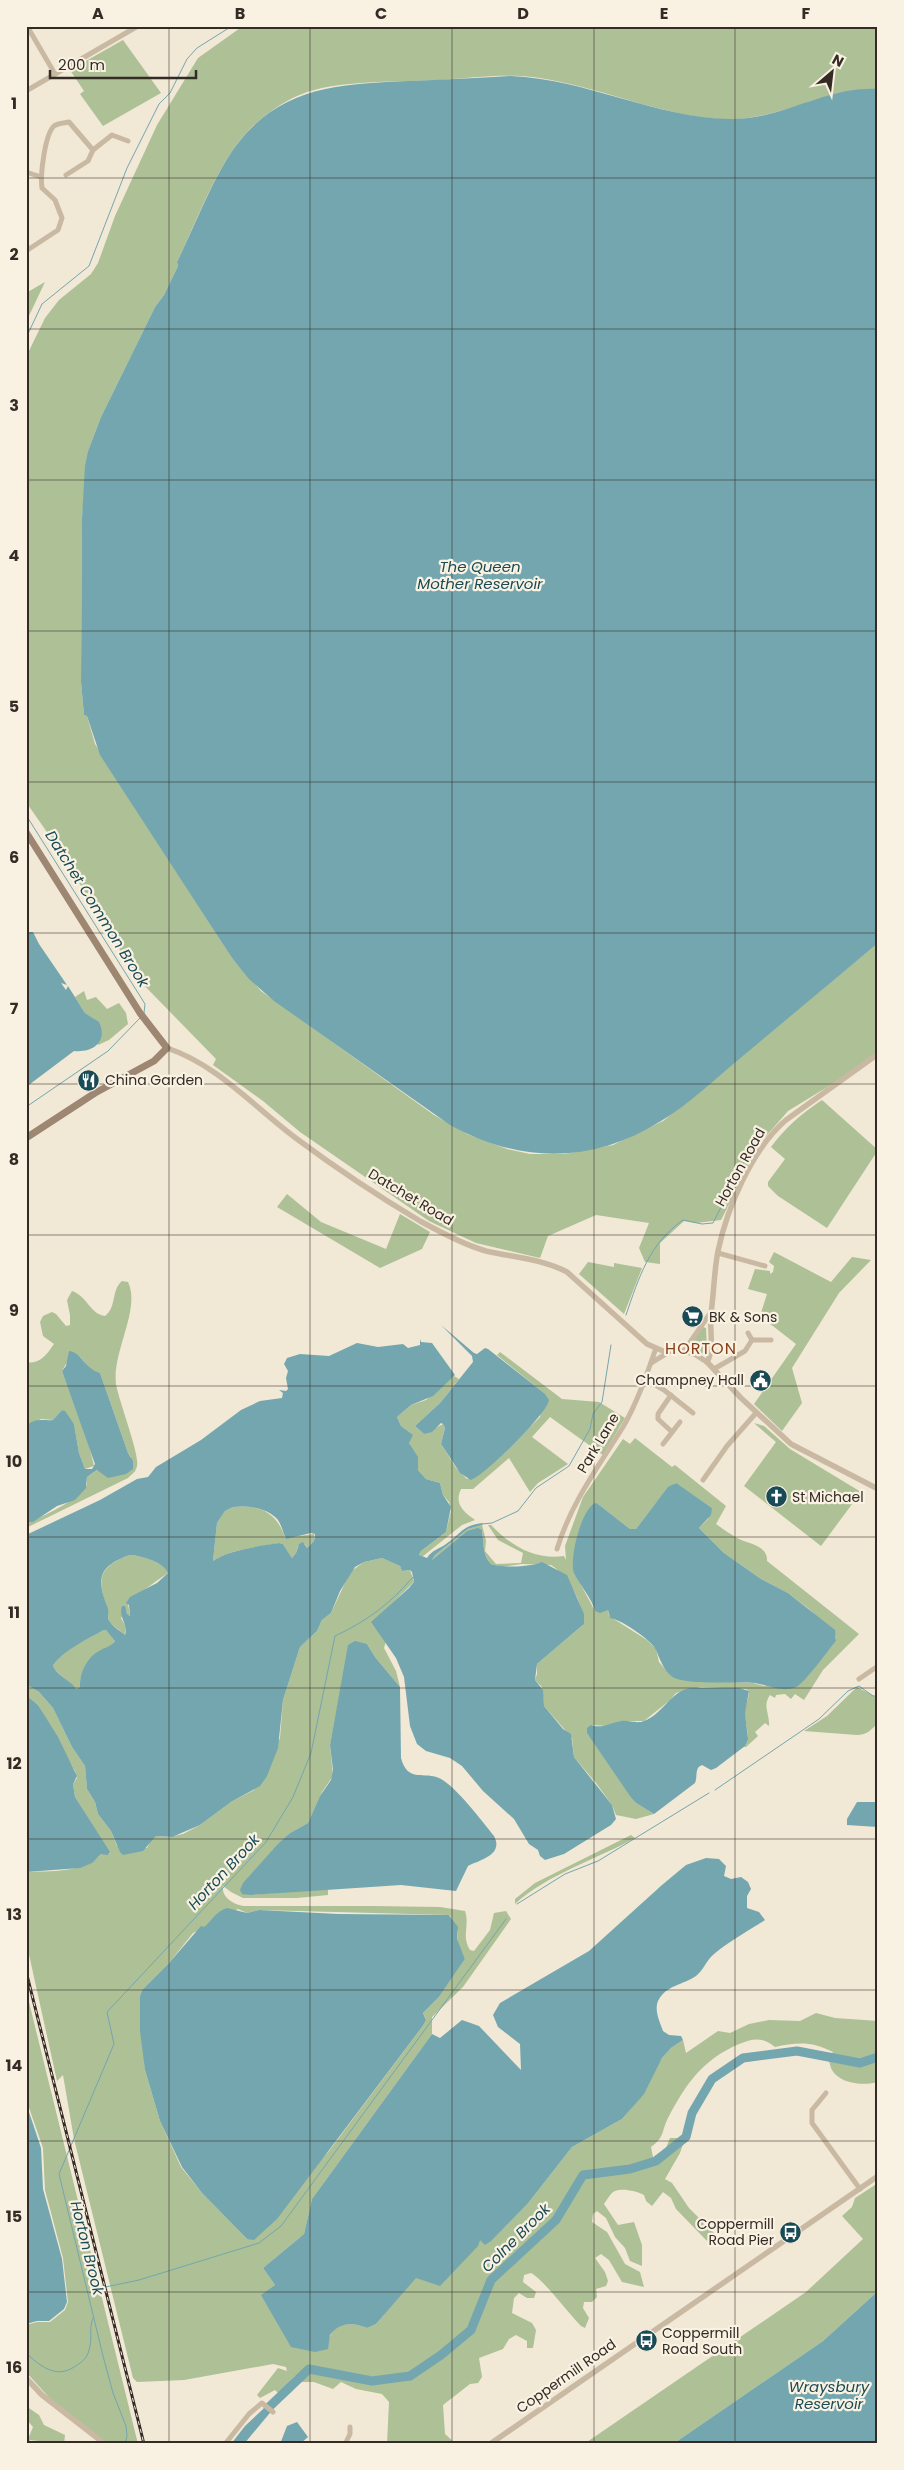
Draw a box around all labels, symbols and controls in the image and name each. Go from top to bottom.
text: A [92,2,104,25]
text: B [235,2,245,25]
text: C [375,2,387,25]
text: D [517,2,529,25]
text: E [660,2,668,25]
text: F [802,2,811,25]
scale bar [50,48,196,80]
north arrow [806,48,856,98]
text: N [829,49,847,72]
text: 200 m [58,54,105,75]
text: 1 [11,92,17,115]
text: 2 [9,243,19,266]
text: 3 [9,394,19,417]
text: 4 [9,544,20,567]
water label: The Queen Mother Reservoir [417,556,543,594]
text: 5 [9,695,19,718]
water label: Datchet Common Brook [40,826,155,992]
text: 6 [9,846,19,869]
text: 7 [10,997,19,1020]
restaurant icon: China Garden [77,1068,101,1092]
place label: China Garden [105,1070,203,1090]
street label: Horton Road [710,1124,770,1210]
text: 8 [9,1148,19,1171]
street label: Datchet Road [365,1164,457,1230]
text: 9 [9,1299,19,1322]
supermarket icon: BK & Sons [681,1305,705,1329]
place label: BK & Sons [709,1307,777,1327]
district label: HORTON [665,1337,737,1360]
public building icon: Champney Hall [748,1368,772,1392]
place label: Champney Hall [636,1370,744,1390]
street label: Park Lane [572,1409,624,1477]
text: 10 [6,1450,22,1473]
church icon: St Michael [764,1485,788,1509]
place label: St Michael [792,1487,864,1507]
text: 11 [8,1601,20,1624]
text: 12 [6,1752,22,1775]
water label: Horton Brook [183,1828,265,1914]
text: 13 [6,1903,22,1926]
text: 14 [6,2054,23,2077]
water label: Colne Brook [476,2198,556,2277]
water label: Horton Brook [66,2199,110,2298]
text: 15 [6,2205,22,2228]
place label: Coppermill Road Pier [697,2214,774,2250]
bus stop icon: Coppermill Road Pier [778,2220,802,2244]
place label: Coppermill Road South [662,2323,742,2359]
bus stop icon: Coppermill Road South [634,2329,658,2353]
street label: Coppermill Road [512,2334,620,2418]
text: 16 [6,2356,22,2379]
water label: Wraysbury Reservoir [789,2376,870,2414]

